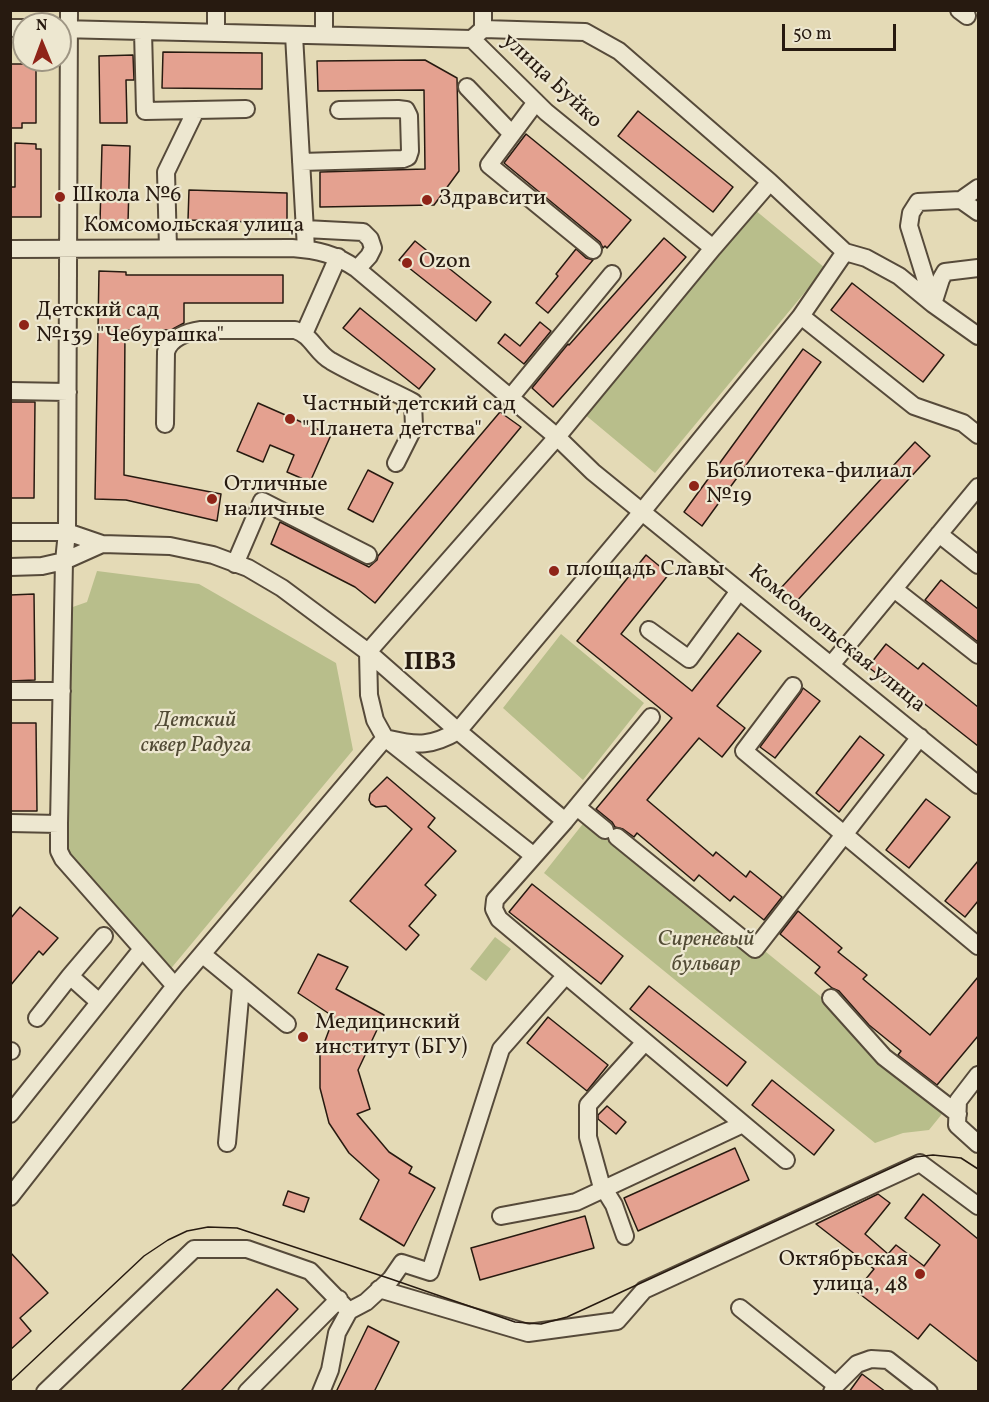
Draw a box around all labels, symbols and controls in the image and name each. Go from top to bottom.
north arrow [12,12,72,72]
scale bar [785,12,899,50]
text: N [36,15,48,37]
text: 50 m [793,22,832,47]
street label: улица Буйко [495,29,607,135]
place label: Школа №6 [72,184,181,210]
place label: Здравсити [439,187,546,213]
marker: Школа №6 [53,190,67,204]
marker: Здравсити [420,193,434,207]
street label: Комсомольская улица [84,214,304,240]
place label: Ozon [419,250,471,276]
marker: Ozon [400,256,414,270]
place label: Детский сад №139 "Чебурашка" [36,299,224,350]
marker: Детский сад №139 "Чебурашка" [17,318,31,332]
place label: Частный детский сад "Планета детства" [302,393,516,445]
marker: Частный детский сад "Планета детства" [283,412,297,426]
place label: Библиотека-филиал №19 [706,460,912,512]
place label: Отличные наличные [224,473,328,524]
marker: Библиотека-филиал №19 [687,479,701,493]
marker: Отличные наличные [205,492,219,506]
place label: площадь Славы [566,558,725,584]
street label: Комсомольская улица [742,560,930,720]
marker: площадь Славы [547,564,561,578]
district label: ПВЗ [404,648,456,680]
park label: Детский сквер Радуга [141,709,251,760]
park label: Сиреневый бульвар [658,928,754,980]
place label: Медицинский институт (БГУ) [315,1011,467,1062]
marker: Медицинский институт (БГУ) [296,1030,310,1044]
place label: Октябрьская улица, 48 [779,1248,908,1300]
marker: Октябрьская улица, 48 [913,1267,927,1281]

